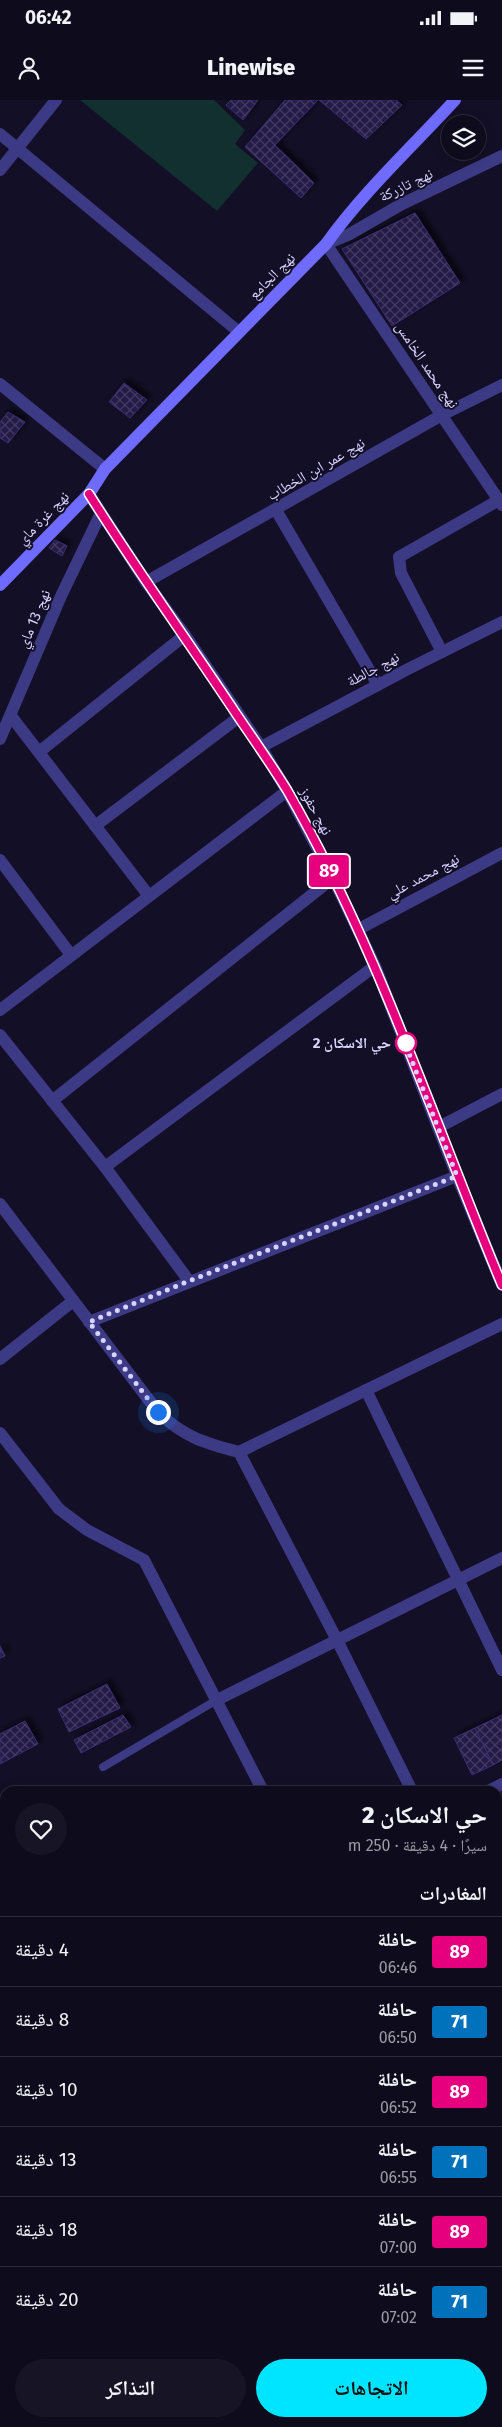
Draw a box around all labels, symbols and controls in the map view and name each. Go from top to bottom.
text: 06:42 [25,6,71,29]
icon: person [15,54,43,82]
text: Linewise [207,54,295,81]
icon: menu [459,54,487,82]
map controls [441,115,486,160]
button: layers [441,115,486,160]
street label: نهج تازركة [376,164,436,207]
street label: نهج الجامع [245,249,300,304]
street label: نهج محمد الخامس [391,318,463,412]
street label: نهج عمر ابن الخطاب [264,434,368,505]
street label: نهج غرة ماي [13,487,75,550]
street label: نهج 13 ماي [14,587,57,652]
street label: نهج جالطة [344,648,403,691]
street label: نهج حفوز [295,783,336,839]
street label: نهج محمد علي [384,849,464,905]
line badge: 89 [306,855,352,887]
text: 89 [319,860,339,882]
marker: حي الاسكان 2 [395,1032,417,1054]
place label: حي الاسكان 2 [313,1034,391,1055]
your location [146,1400,171,1425]
text: حي الاسكان 2 [362,1801,487,1829]
button: heart [15,1803,67,1855]
text: سيرًا · 4 دقيقة · 250 m [348,1836,487,1855]
text: المغادرات [420,1882,487,1905]
text: حافلة [378,1928,417,1951]
text: 4 دقيقة [15,1938,69,1961]
text: 89 [449,1941,470,1963]
text: 06:46 [379,1958,417,1977]
text: حافلة [378,1998,417,2021]
text: 8 دقيقة [15,2008,69,2031]
text: 71 [451,2011,468,2033]
text: 06:50 [379,2028,417,2047]
text: حافلة [378,2068,417,2091]
text: 10 دقيقة [15,2078,78,2101]
text: 89 [449,2081,470,2103]
text: 06:52 [380,2098,417,2117]
text: حافلة [378,2138,417,2161]
text: 13 دقيقة [15,2148,76,2171]
text: 71 [451,2151,468,2173]
text: 06:55 [380,2168,417,2187]
text: حافلة [378,2208,417,2231]
text: 18 دقيقة [15,2218,77,2241]
text: 89 [449,2221,470,2243]
text: 07:00 [380,2238,417,2257]
text: حافلة [378,2278,417,2301]
text: 20 دقيقة [15,2288,79,2311]
text: 71 [451,2291,468,2313]
text: 07:02 [381,2308,417,2327]
button: التذاكر [15,2359,246,2417]
button: الاتجاهات [256,2359,487,2417]

